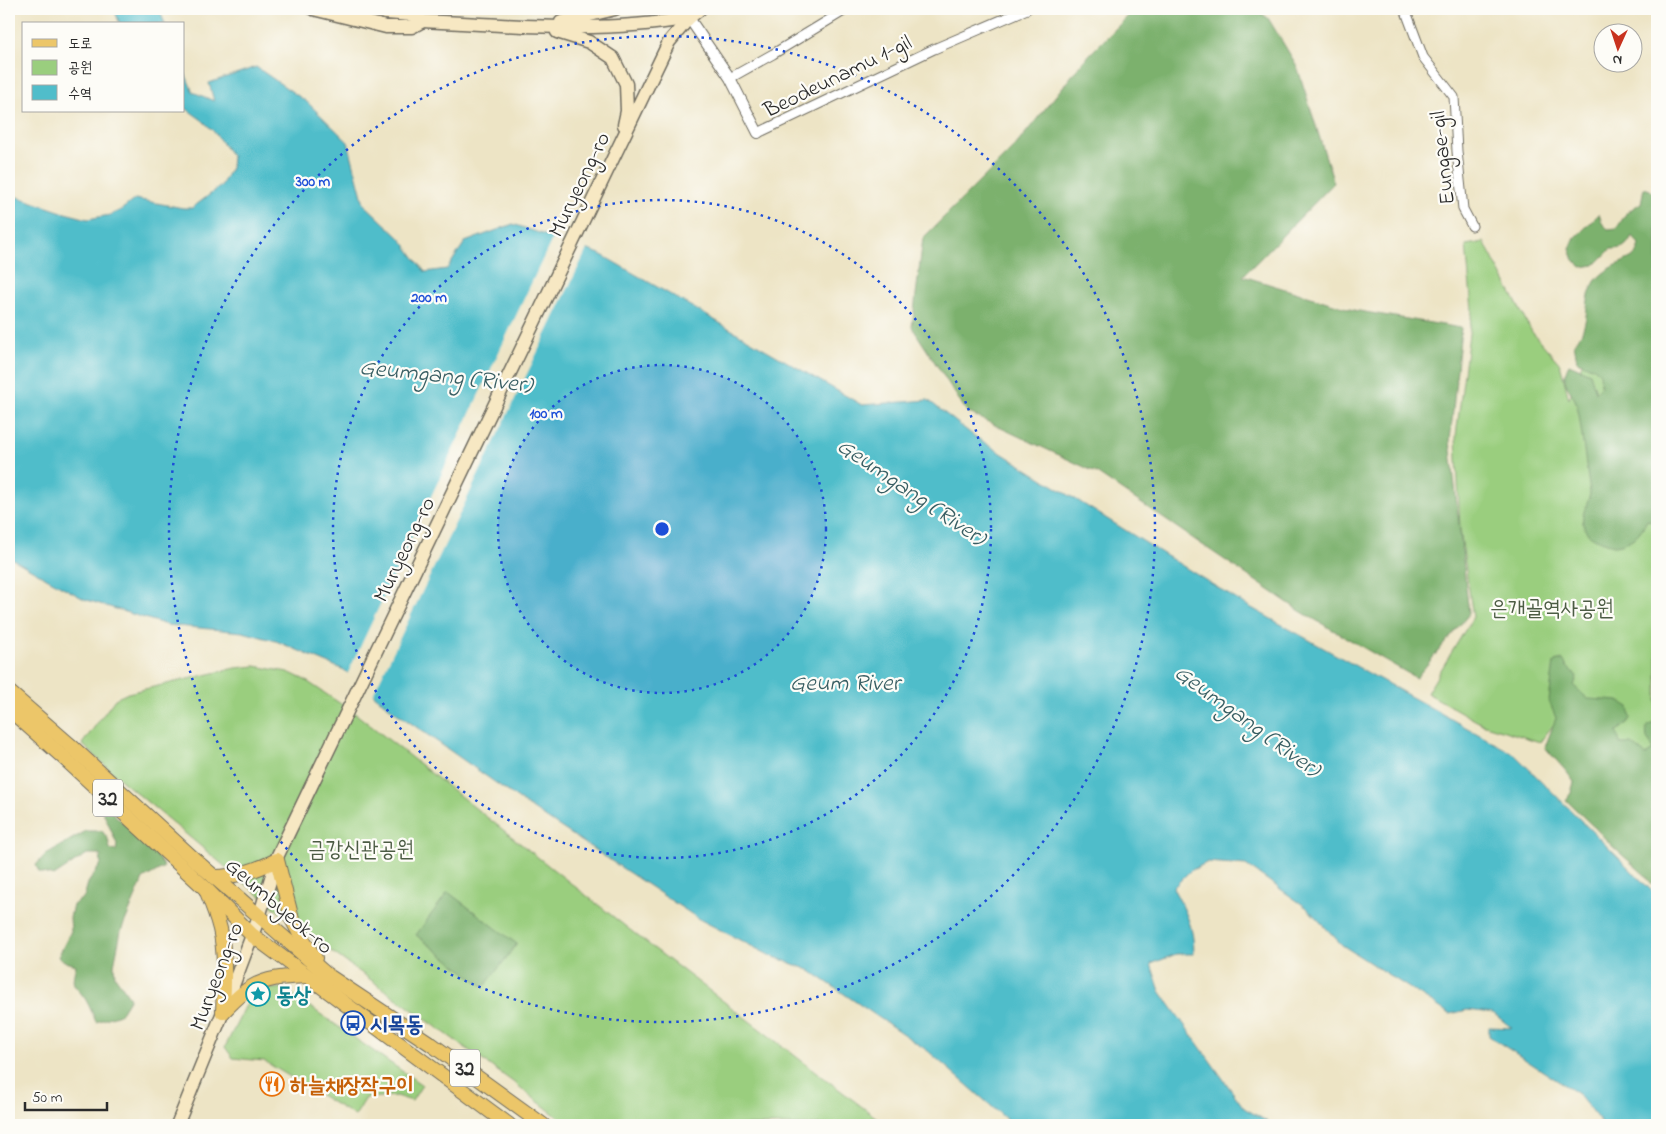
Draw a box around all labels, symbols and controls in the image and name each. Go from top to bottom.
legend [22,22,185,112]
north arrow [1594,22,1644,72]
street label: Beodeunamu 1-gil [758,28,918,129]
text: 도로 [68,33,92,55]
text: N [1612,49,1623,70]
text: 공원 [68,57,92,79]
text: 수역 [68,83,92,105]
street label: Eungae-gil [1423,109,1466,206]
street label: Muryeong-ro [541,127,621,244]
text: 300 m [295,171,331,193]
text: 200 m [410,287,447,309]
water label: Geumgang (River) [358,351,536,404]
text: 100 m [529,403,563,425]
water label: Geumgang (River) [829,430,994,557]
street label: Muryeong-ro [366,492,446,609]
centre of rings [653,520,671,538]
park label: 은개골역사공원 [1490,594,1614,626]
water label: Geumgang (River) [1166,657,1329,788]
water label: Geum River [790,667,902,702]
road number: 32 [93,780,123,816]
park label: 금강신관공원 [308,835,414,867]
street label: Geumbyeok-ro [216,851,339,964]
street label: Muryeong-ro [183,918,254,1036]
place icon: 동상 [245,981,271,1007]
place label: 동상 [276,981,312,1013]
bus stop icon: 시목동 [340,1010,366,1036]
place label: 시목동 [370,1010,423,1042]
road number: 32 [450,1050,480,1086]
restaurant icon: 하늘채장작구이 [259,1071,285,1097]
place label: 하늘채장작구이 [290,1071,414,1103]
scale bar [25,1079,108,1111]
text: 50 m [32,1087,63,1109]

